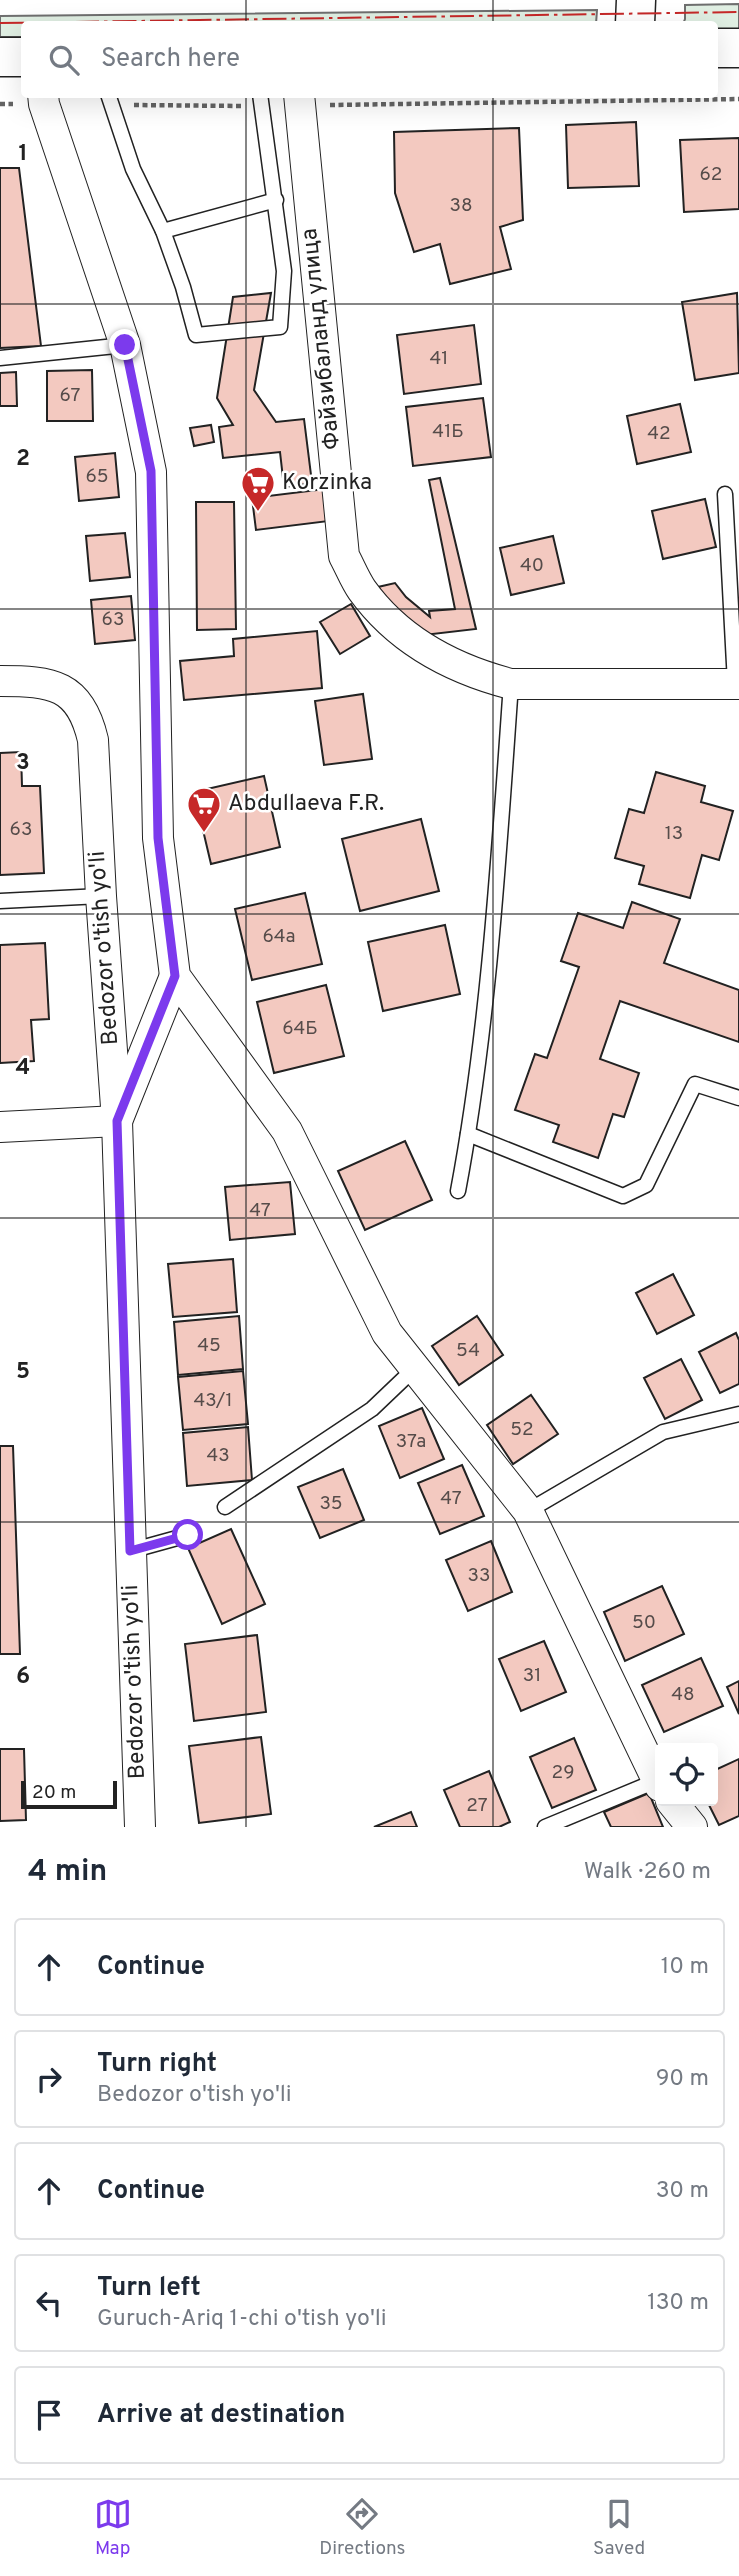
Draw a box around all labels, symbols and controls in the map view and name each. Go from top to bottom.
search box [21,21,718,98]
icon: search [45,41,83,79]
text: Search here [101,43,240,76]
text: 1 [18,140,28,169]
house number: 62 [700,163,722,187]
house number: 38 [449,194,473,218]
street label: Файзибаланд улица [296,227,348,451]
route end [109,329,140,360]
house number: 41 [430,347,448,371]
house number: 67 [60,384,81,408]
house number: 41Б [432,420,464,444]
house number: 42 [647,422,671,446]
text: 2 [16,445,30,474]
supermarket icon: Korzinka [239,464,277,513]
house number: 65 [85,465,109,489]
place label: Korzinka [282,469,372,498]
house number: 40 [520,554,544,578]
house number: 63 [102,608,124,632]
text: 3 [16,749,30,778]
supermarket icon: Abdullaeva F.R. [185,785,223,834]
place label: Abdullaeva F.R. [228,790,384,819]
house number: 63 [10,818,32,842]
house number: 13 [665,822,683,846]
street label: Bedozor o'tish yo'li [84,850,126,1046]
house number: 64а [262,925,296,949]
house number: 64Б [282,1017,318,1041]
text: 4 [16,1054,30,1083]
house number: 47 [249,1199,271,1223]
house number: 45 [197,1334,221,1358]
house number: 54 [456,1339,480,1363]
text: 5 [16,1358,30,1387]
house number: 43/1 [193,1389,233,1413]
house number: 52 [510,1418,534,1442]
house number: 37а [396,1430,426,1454]
house number: 43 [206,1444,230,1468]
house number: 47 [440,1487,462,1511]
house number: 35 [319,1492,343,1516]
route start [172,1519,203,1550]
house number: 33 [468,1564,490,1588]
street label: Bedozor o'tish yo'li [117,1584,153,1780]
house number: 50 [632,1611,656,1635]
text: 6 [16,1663,30,1692]
house number: 31 [523,1664,541,1688]
house number: 48 [671,1683,695,1707]
map controls [655,1743,718,1806]
button: locate [655,1743,718,1806]
house number: 29 [552,1761,574,1785]
scale bar [21,1778,117,1810]
text: 20 m [32,1781,76,1805]
house number: 27 [466,1794,488,1818]
text: 4 min [28,1854,107,1891]
text: Walk · 260 m [584,1858,711,1887]
icon: ahead [30,1948,68,1986]
text: Continue [97,1951,205,1984]
text: 10 m [661,1953,709,1982]
text: Turn right [97,2048,217,2081]
icon: right [30,2060,68,2098]
text: 90 m [656,2065,709,2094]
text: Bedozor o'tish yo'li [97,2081,292,2110]
icon: ahead [30,2172,68,2210]
text: Continue [97,2175,205,2208]
text: 30 m [656,2177,709,2206]
text: Turn left [97,2272,201,2305]
icon: left [30,2284,68,2322]
text: 130 m [647,2289,709,2318]
text: Guruch-Ariq 1-chi o'tish yo'li [97,2305,387,2334]
icon: arrive [30,2396,68,2434]
text: Arrive at destination [97,2399,345,2432]
tab: Map [94,2495,132,2561]
tab: Directions [319,2495,406,2561]
tab: Saved [593,2495,645,2561]

